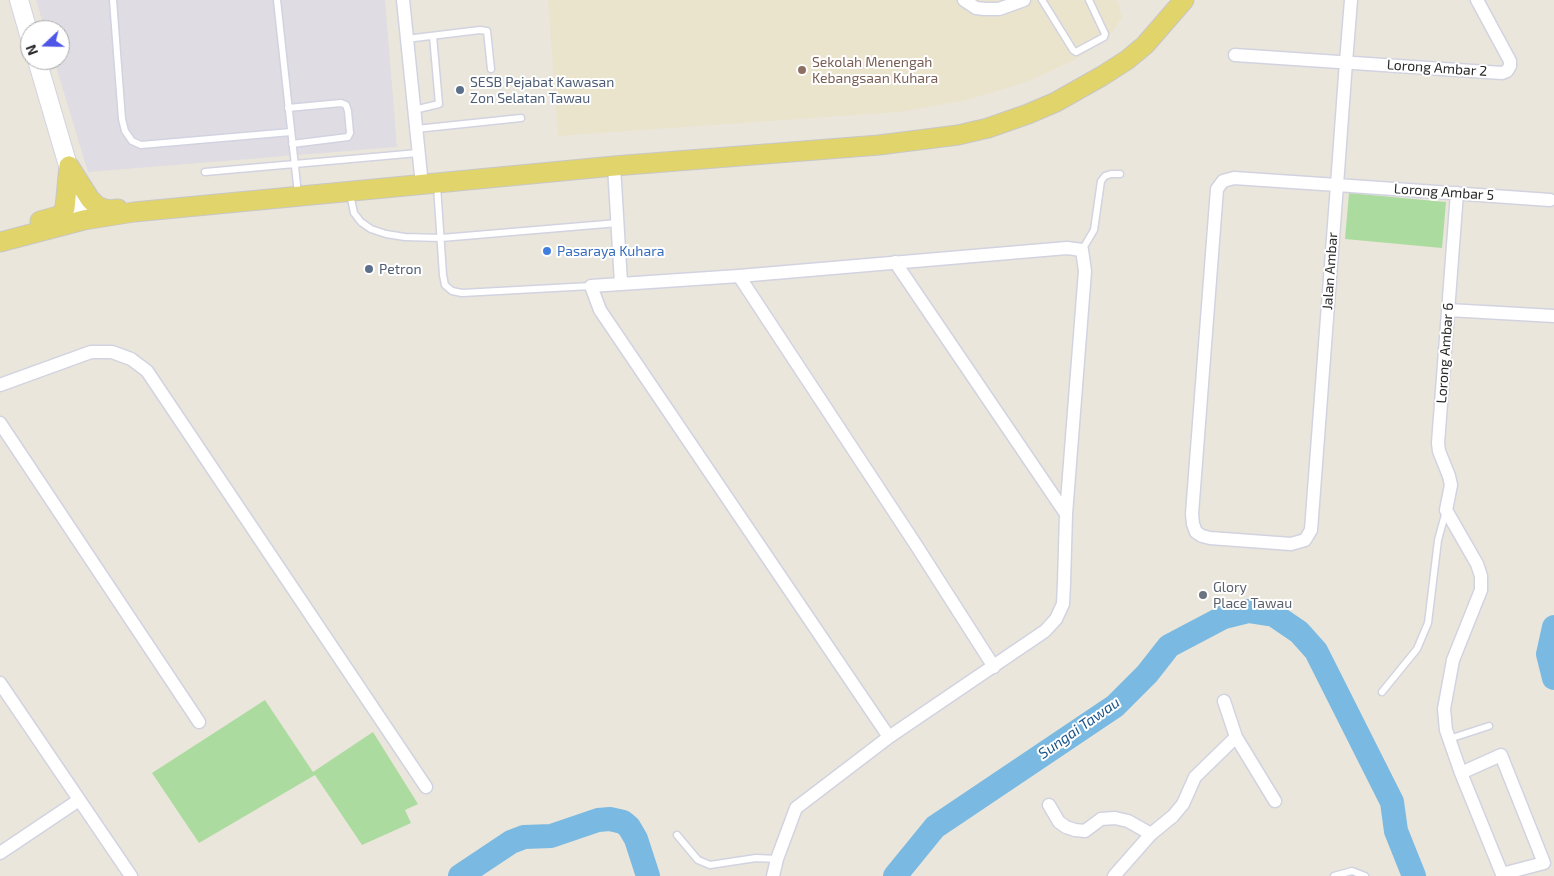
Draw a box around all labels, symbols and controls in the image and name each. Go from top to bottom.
north arrow [20,20,70,70]
text: N [22,42,41,58]
place label: Sekolah Menengah Kebangsaan Kuhara [812,54,938,86]
street label: Lorong Ambar 2 [1386,56,1488,80]
marker: Sekolah Menengah Kebangsaan Kuhara [796,64,808,76]
place label: SESB Pejabat Kawasan Zon Selatan Tawau [470,74,614,106]
marker: SESB Pejabat Kawasan Zon Selatan Tawau [454,84,466,96]
street label: Lorong Ambar 5 [1393,180,1495,204]
street label: Jalan Ambar [1319,232,1341,310]
place label: Pasaraya Kuhara [557,243,664,259]
marker: Pasaraya Kuhara [541,245,553,257]
place label: Petron [379,261,422,277]
marker: Petron [363,263,375,275]
street label: Lorong Ambar 6 [1433,302,1457,404]
place label: Glory Place Tawau [1213,579,1292,612]
marker: Glory Place Tawau [1197,589,1209,601]
water label: Sungai Tawau [1035,693,1123,763]

